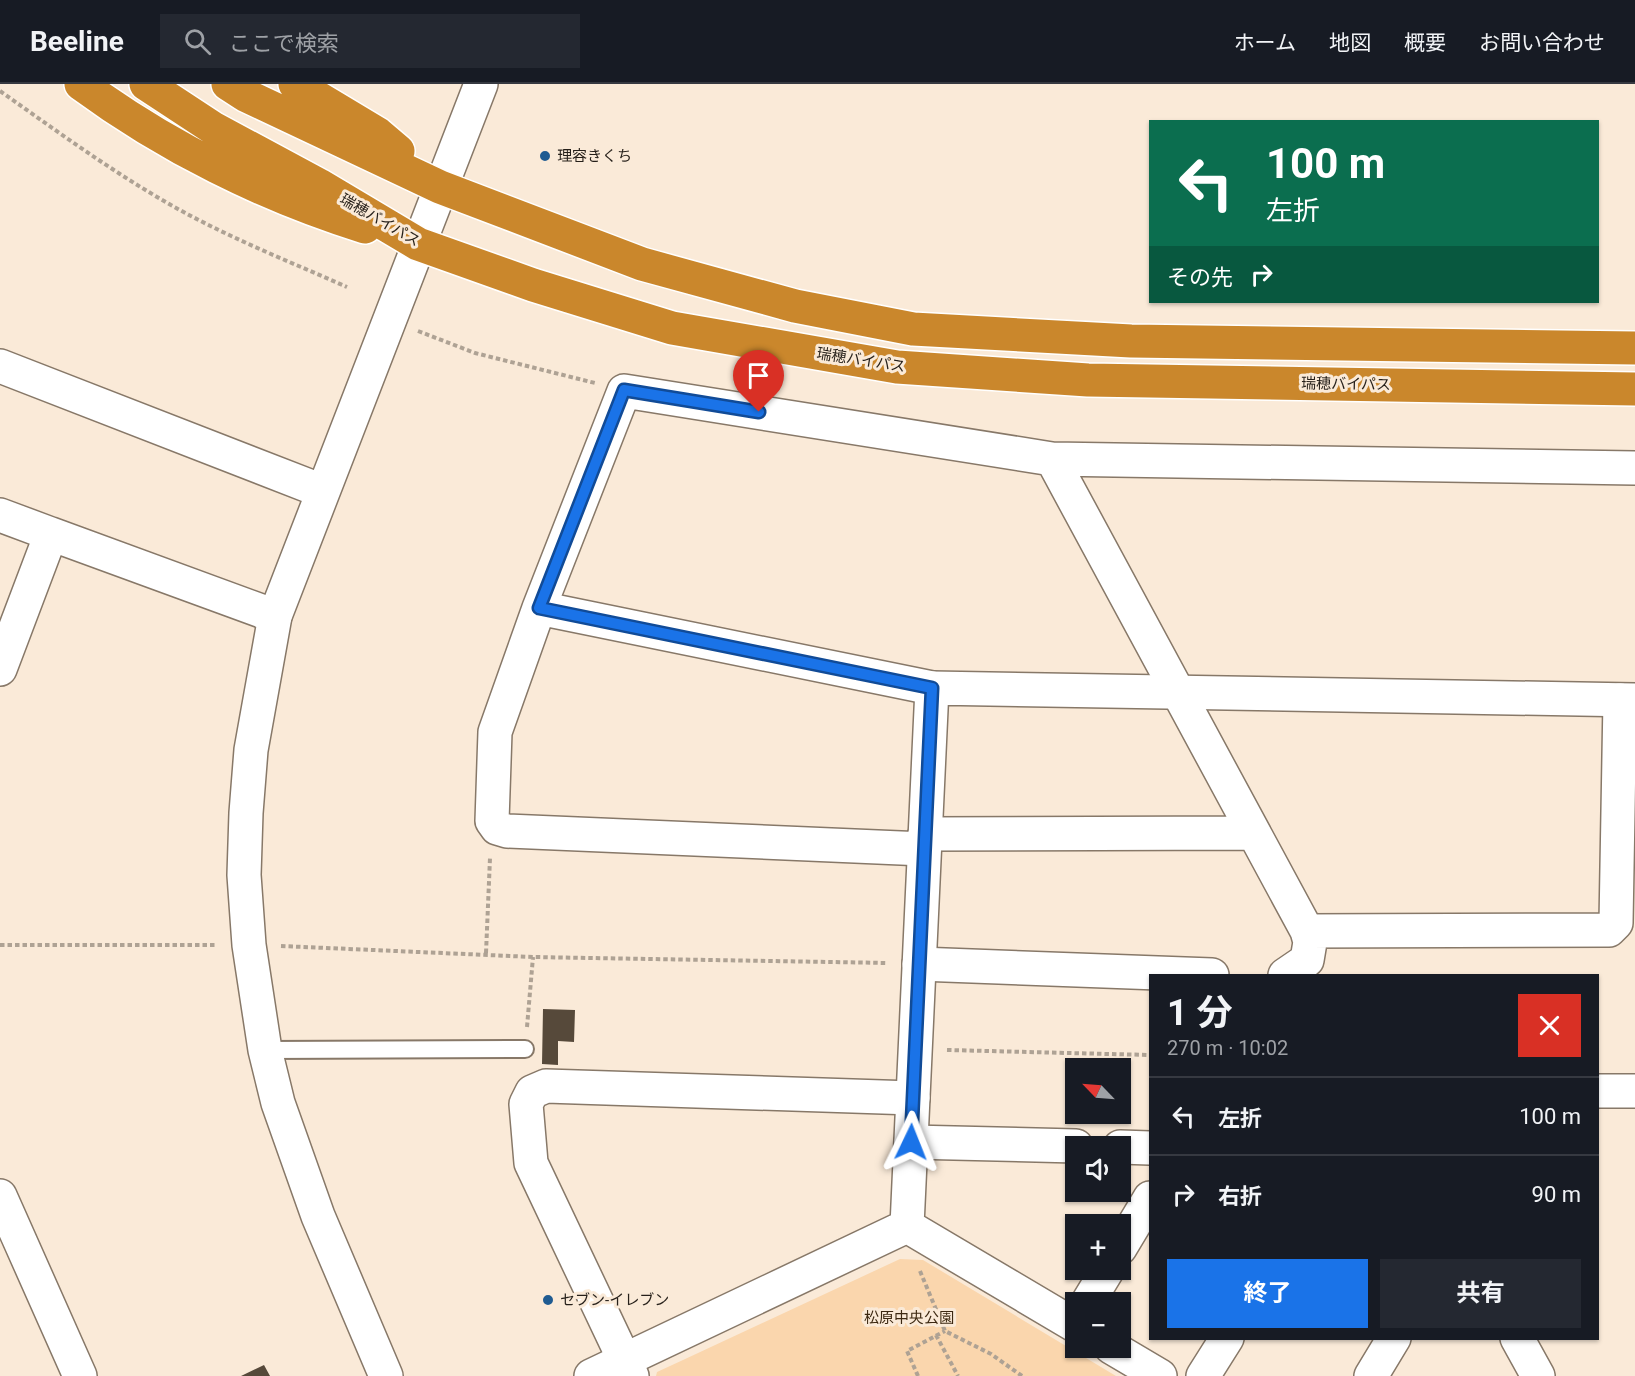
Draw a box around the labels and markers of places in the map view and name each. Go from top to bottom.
place label: 理容きくち [557,147,632,165]
marker: 理容きくち [538,149,552,163]
pin [733,350,784,412]
place label: セブン-イレブン [560,1291,669,1309]
marker: セブン-イレブン [541,1293,555,1307]

